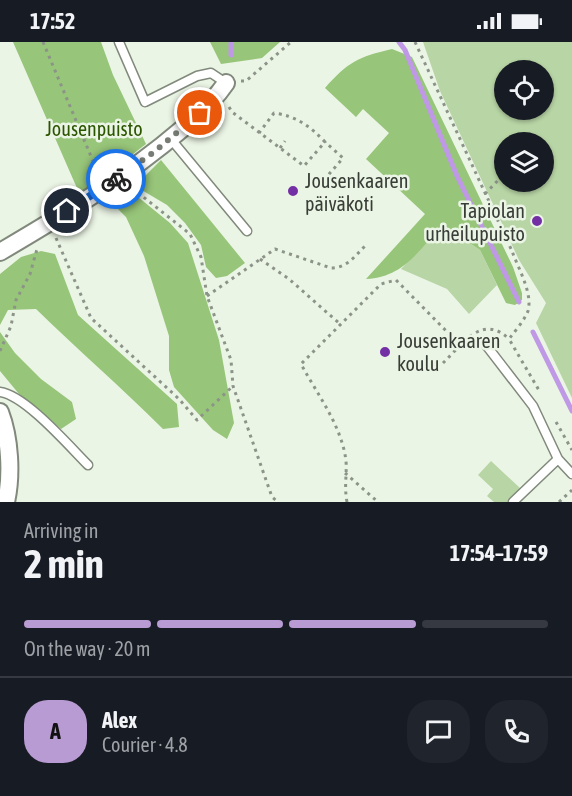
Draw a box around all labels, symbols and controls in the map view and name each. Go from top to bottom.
text: 17:52 [30,8,75,34]
map controls [494,60,554,192]
button: locate [494,60,554,120]
pin [174,87,225,138]
icon: bag [183,96,216,129]
park label: Jousenpuisto [45,117,143,140]
button: layers [494,132,554,192]
courier [86,149,146,209]
icon: bike [100,163,133,196]
place label: Jousenkaaren päiväkoti [305,169,408,215]
marker: Jousenkaaren päiväkoti [286,184,300,198]
pin [41,185,92,236]
icon: home [50,194,83,227]
place label: Tapiolan urheilupuisto [425,199,525,245]
marker: Tapiolan urheilupuisto [530,214,544,228]
place label: Jousenkaaren koulu [397,329,500,375]
marker: Jousenkaaren koulu [378,345,392,359]
text: Arriving in [24,519,98,542]
text: 17:54–17:59 [450,540,548,566]
text: 2 min [24,542,104,586]
text: On the way · 20 m [24,637,150,660]
button: chat [407,700,470,763]
button: phone [485,700,548,763]
text: Alex [102,707,137,733]
text: A [50,718,61,744]
text: Courier · 4.8 [102,733,188,756]

